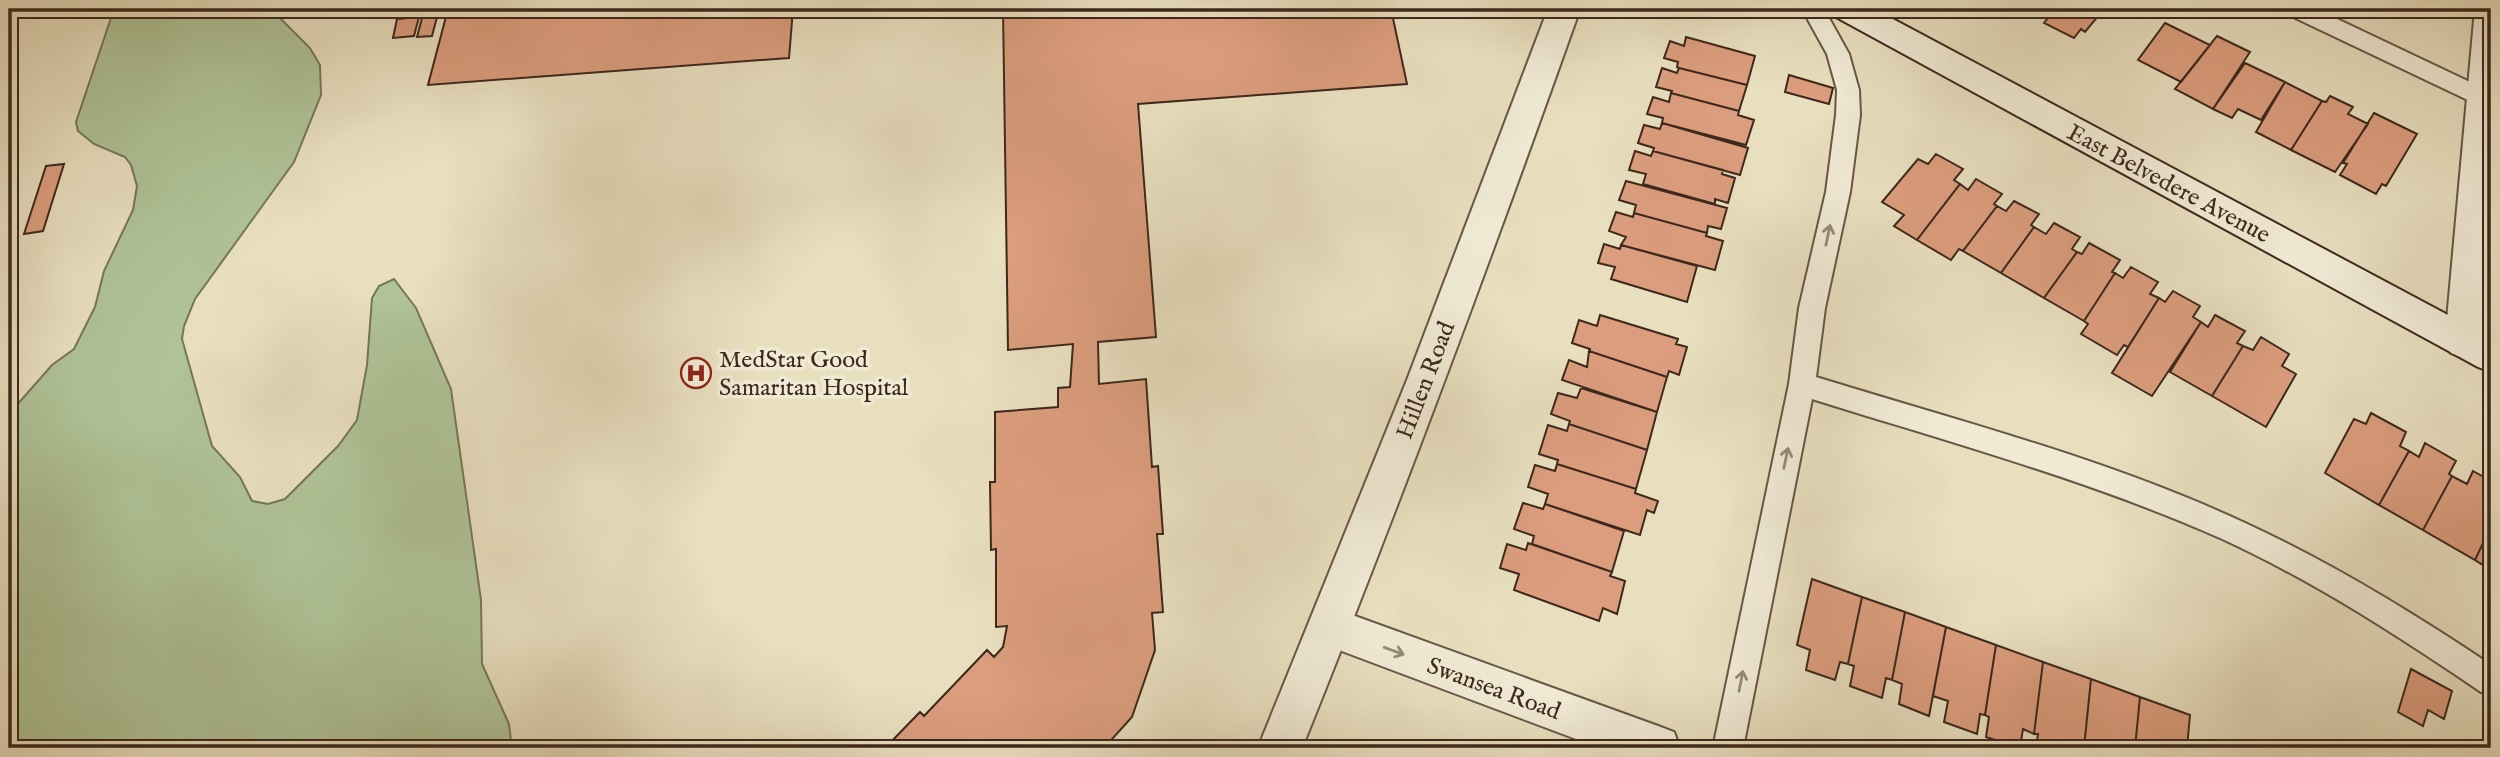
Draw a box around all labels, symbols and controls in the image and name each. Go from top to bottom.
street label: East Belvedere Avenue [2061,118,2275,251]
one-way arrow [1822,224,1836,247]
street label: Hillen Road [1390,317,1463,444]
place label: MedStar Good Samaritan Hospital [719,345,909,404]
hospital icon: MedStar Good Samaritan Hospital [679,356,713,390]
one-way arrow [1779,447,1793,470]
one-way arrow [1383,646,1405,658]
street label: Swansea Road [1422,651,1565,728]
one-way arrow [1735,670,1749,693]

